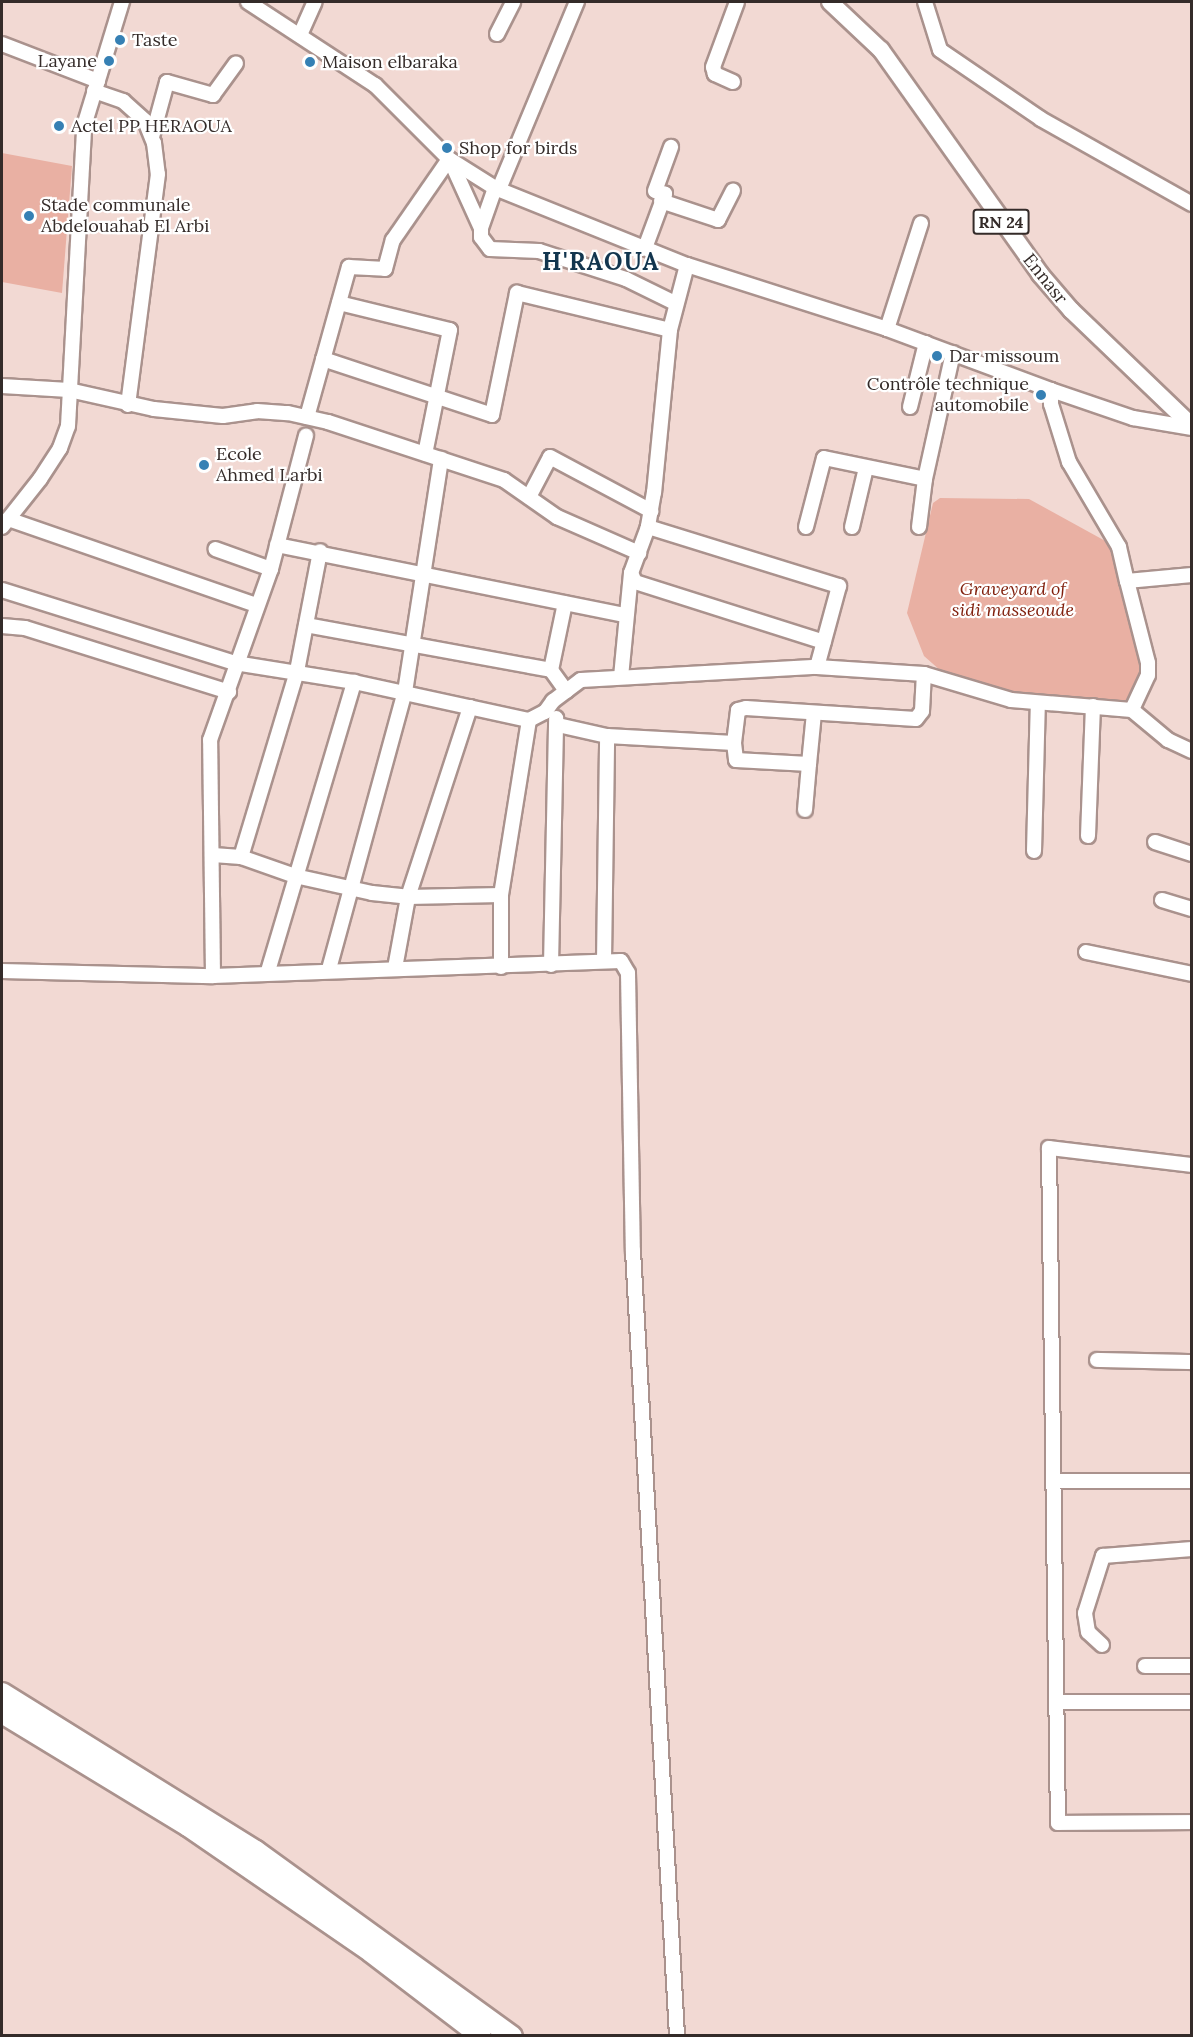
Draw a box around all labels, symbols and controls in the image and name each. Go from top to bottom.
place label: Taste [132,29,177,51]
marker: Taste [113,33,127,47]
place label: Layane [38,50,97,72]
place label: Maison elbaraka [322,51,458,73]
marker: Layane [102,54,116,68]
marker: Maison elbaraka [303,55,317,69]
place label: Actel PP HERAOUA [71,115,232,137]
marker: Actel PP HERAOUA [52,119,66,133]
place label: Shop for birds [459,137,577,159]
marker: Shop for birds [440,141,454,155]
place label: Stade communale Abdelouahab El Arbi [41,195,209,238]
marker: Stade communale Abdelouahab El Arbi [22,209,36,223]
road number: RN 24 [972,209,1030,235]
district label: H'RAOUA [542,248,660,276]
street label: Ennasr [1018,249,1072,309]
place label: Dar missoum [949,345,1059,367]
marker: Dar missoum [930,349,944,363]
place label: Contrôle technique automobile [867,374,1029,416]
marker: Contrôle technique automobile [1034,388,1048,402]
place label: Ecole Ahmed Larbi [216,444,323,486]
marker: Ecole Ahmed Larbi [197,458,211,472]
park label: Graveyard of sidi masseoude [952,579,1074,622]

